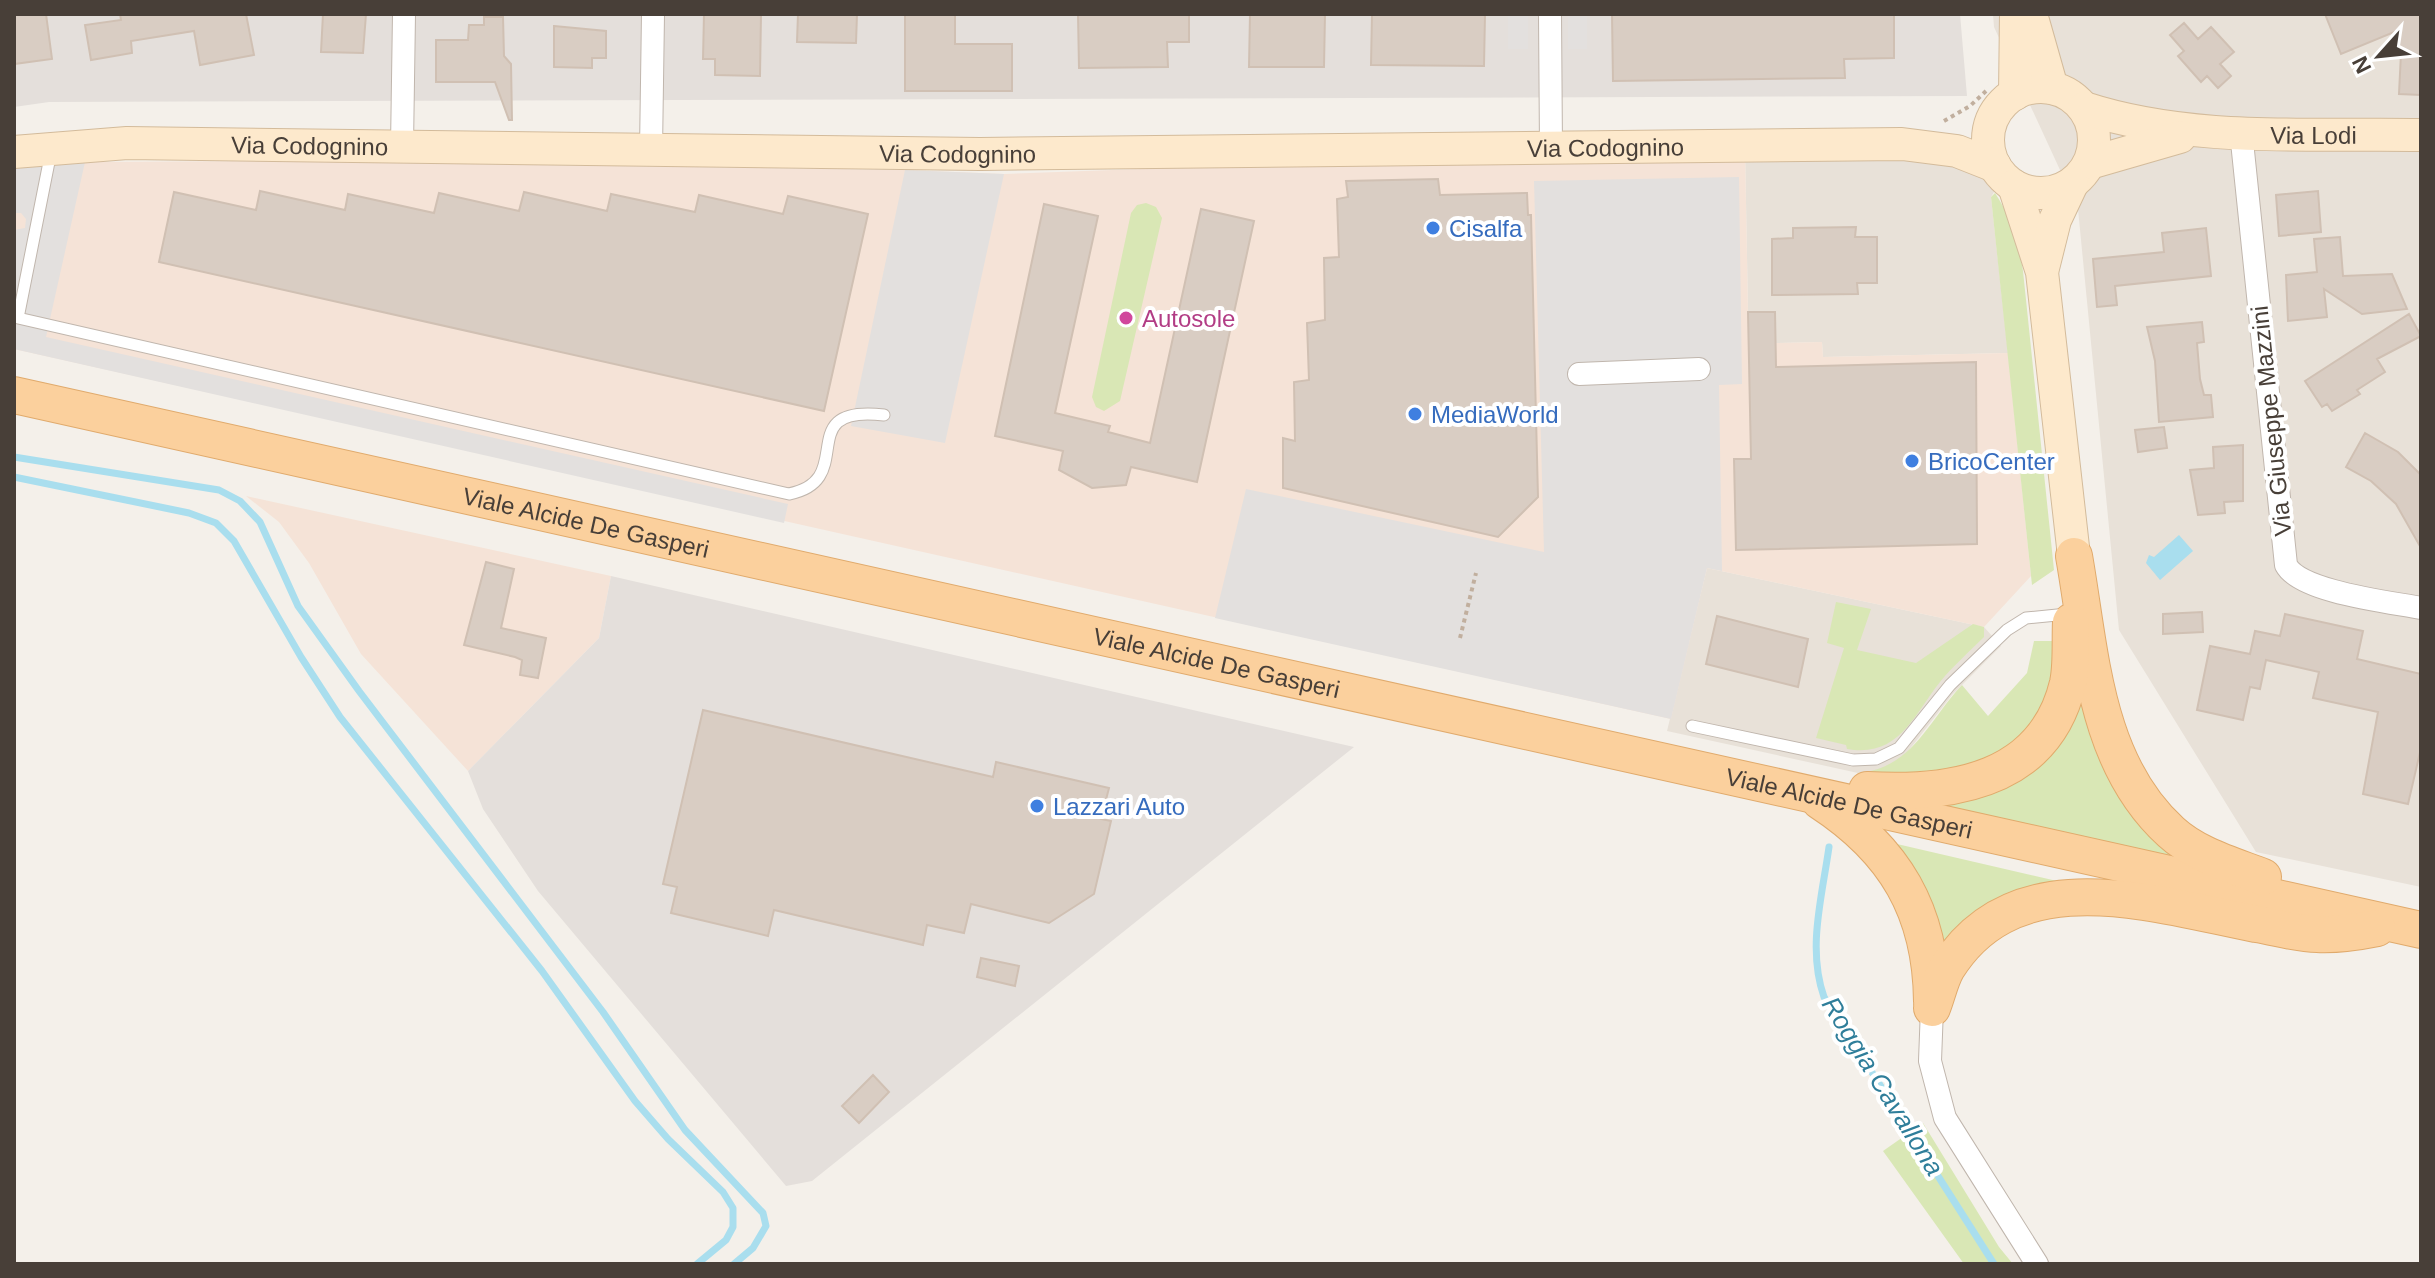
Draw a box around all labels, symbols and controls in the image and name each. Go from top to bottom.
north arrow [2339,16,2419,96]
text: N [2347,52,2376,78]
street label: Via Lodi [2270,121,2357,148]
street label: Via Codognino [231,131,388,160]
street label: Via Codognino [1527,133,1684,162]
street label: Via Codognino [879,139,1036,168]
place label: Cisalfa [1449,215,1523,242]
marker: Cisalfa [1424,219,1442,237]
street label: Via Giuseppe Mazzini [2245,304,2297,538]
place label: Autosole [1142,305,1235,332]
marker: Autosole [1117,309,1135,327]
place label: MediaWorld [1431,401,1559,428]
marker: MediaWorld [1406,405,1424,423]
place label: BricoCenter [1928,448,2055,475]
marker: BricoCenter [1903,452,1921,470]
street label: Viale Alcide De Gasperi [460,482,712,563]
street label: Viale Alcide De Gasperi [1091,622,1343,703]
street label: Viale Alcide De Gasperi [1723,762,1975,843]
place label: Lazzari Auto [1053,793,1185,820]
marker: Lazzari Auto [1028,797,1046,815]
water label: Roggia Cavallona [1816,991,1950,1181]

